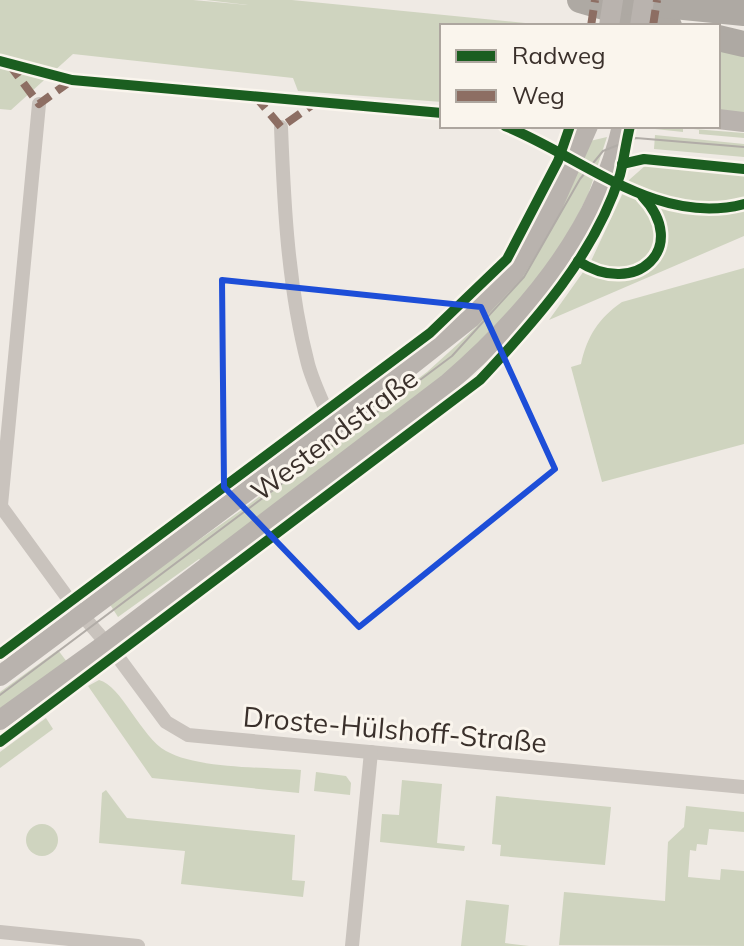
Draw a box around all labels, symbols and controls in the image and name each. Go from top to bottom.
legend [440,24,720,128]
text: Radweg [512,40,606,70]
text: Weg [512,80,565,110]
street label: Westendstraße [244,360,424,508]
street label: Droste-Hülshoff-Straße [242,698,548,760]

